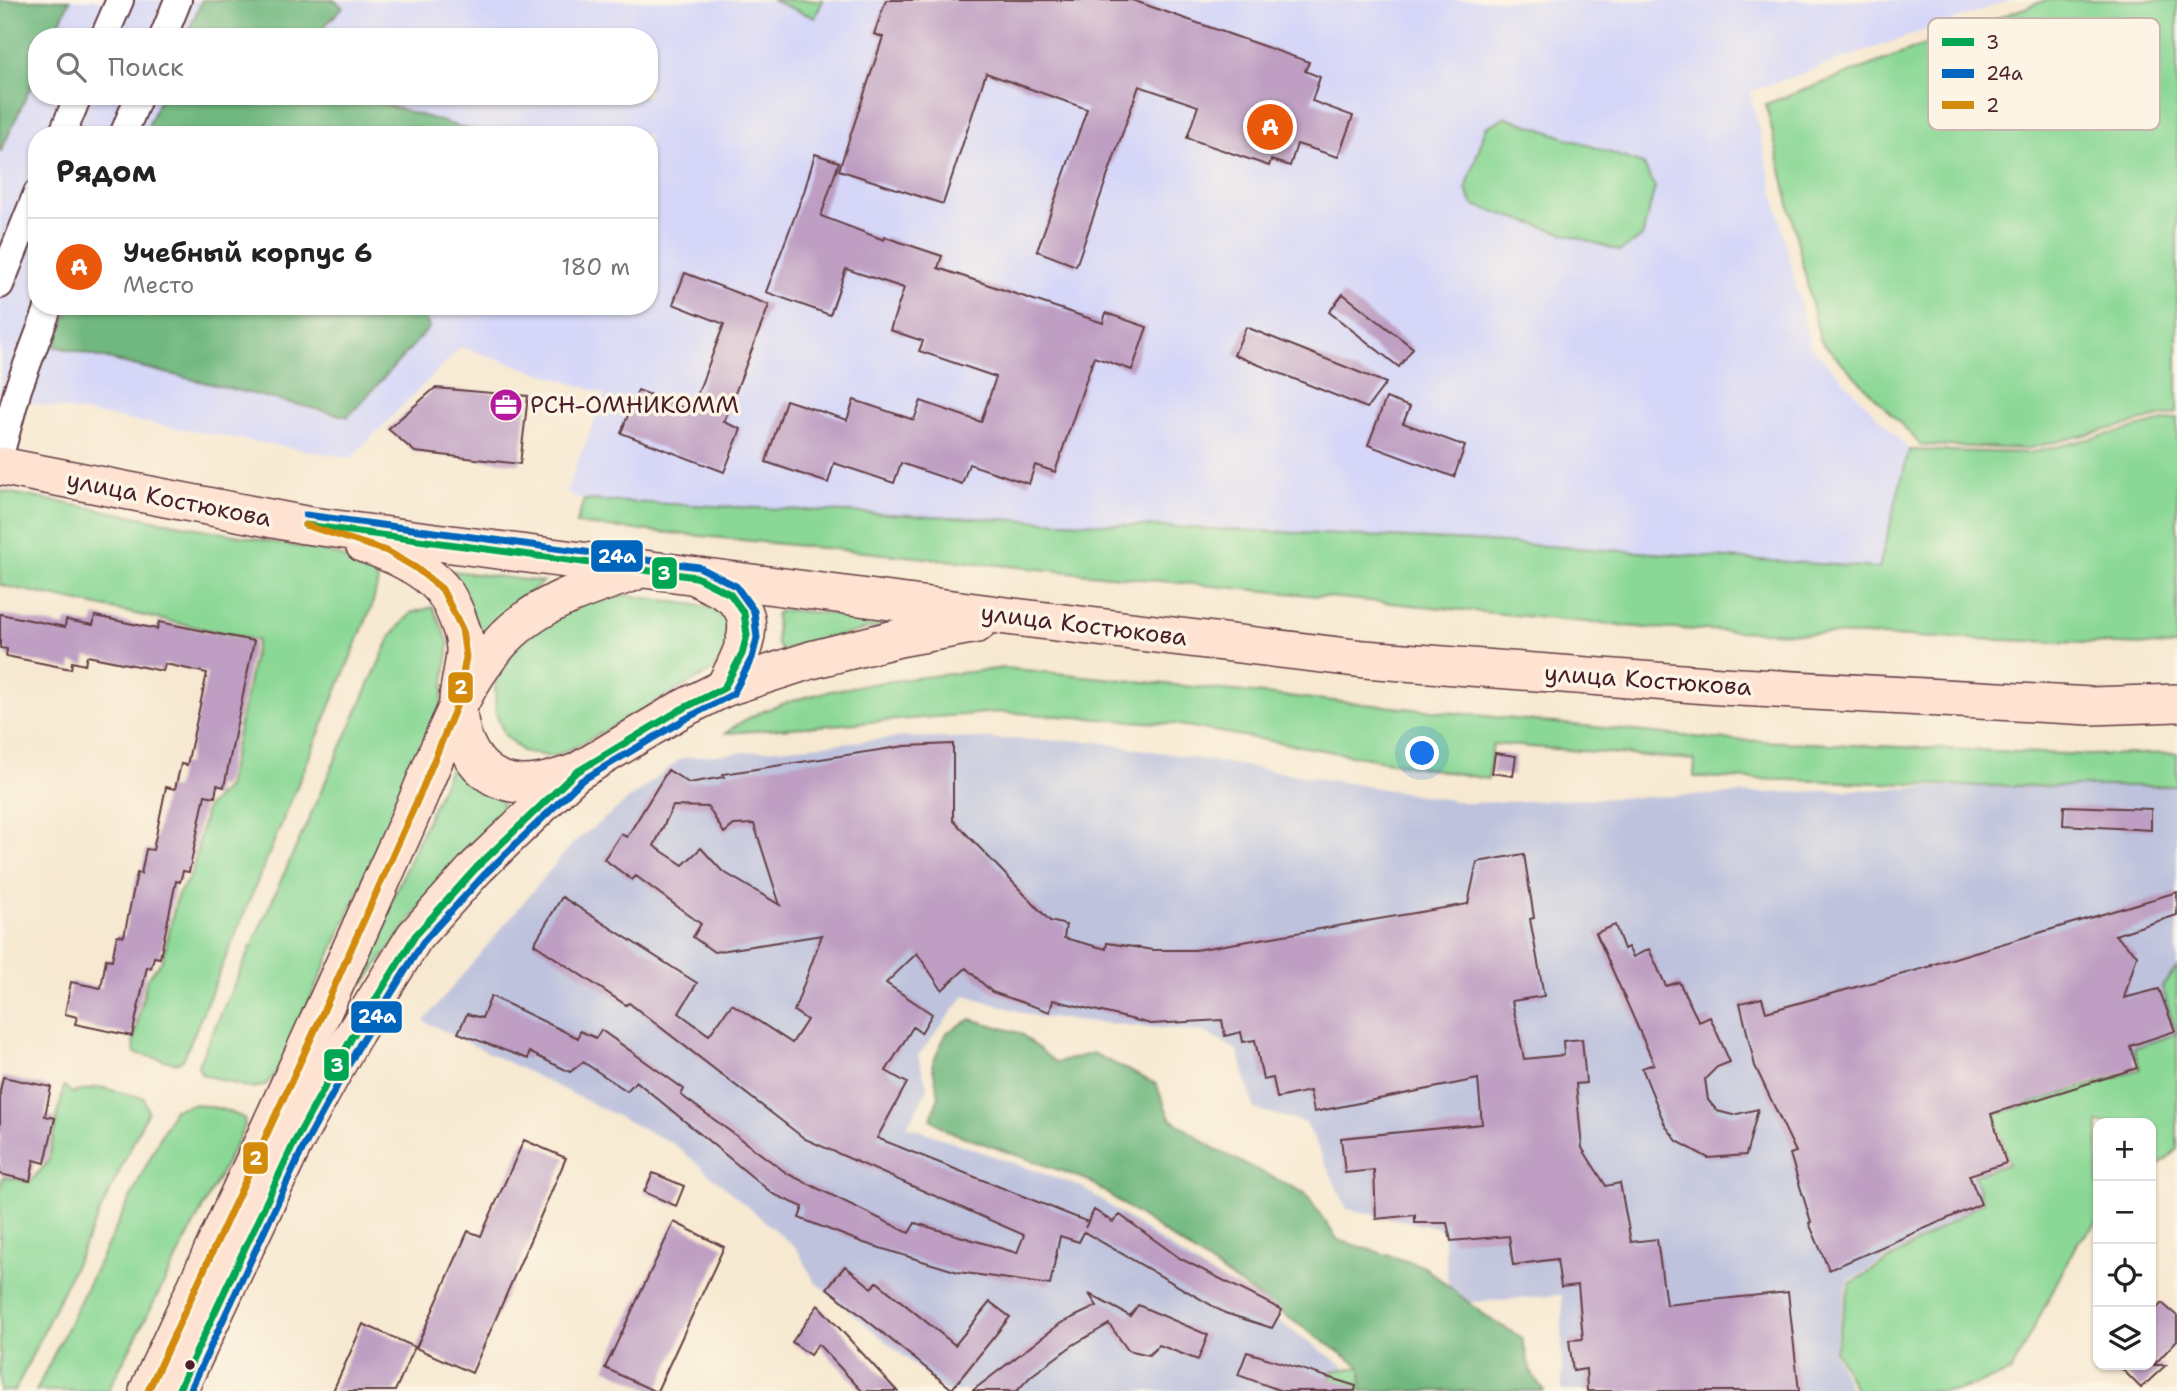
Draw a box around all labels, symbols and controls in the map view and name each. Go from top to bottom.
legend [1928,18,2160,130]
search box [28,28,658,105]
text: 3 [1986,30,1999,55]
icon: search [52,48,90,86]
text: Поиск [108,49,184,84]
text: 24a [1986,61,2023,86]
text: 2 [1986,93,1999,118]
pin: A [1247,101,1293,153]
text: Рядом [56,151,156,192]
text: Учебный корпус 6 [123,235,372,270]
text: A [70,252,88,282]
text: 180 m [561,252,630,282]
text: Место [123,270,194,300]
office icon: РСН-ОМНИКОММ [487,386,525,424]
place label: РСН-ОМНИКОММ [530,389,739,421]
street label: улица Костюкова [64,463,274,535]
line badge: 24a [590,539,644,573]
text: 24a [598,544,636,569]
line badge: 3 [651,556,678,590]
text: 3 [657,561,671,586]
street label: улица Костюкова [979,596,1189,654]
street label: улица Костюкова [1543,657,1753,703]
line badge: 2 [447,671,474,704]
text: 2 [454,675,468,700]
your location [1405,736,1439,770]
line badge: 24a [350,1000,403,1034]
text: 24a [358,1004,396,1029]
line badge: 3 [323,1048,350,1082]
text: 3 [330,1053,344,1078]
map controls [2093,1118,2156,1370]
button: + [2093,1118,2156,1181]
line badge: 2 [242,1141,269,1175]
text: 2 [249,1146,263,1171]
button: − [2093,1181,2156,1244]
button: locate [2093,1244,2156,1307]
button: layers [2093,1307,2156,1370]
unlabelled marker [183,1358,197,1372]

